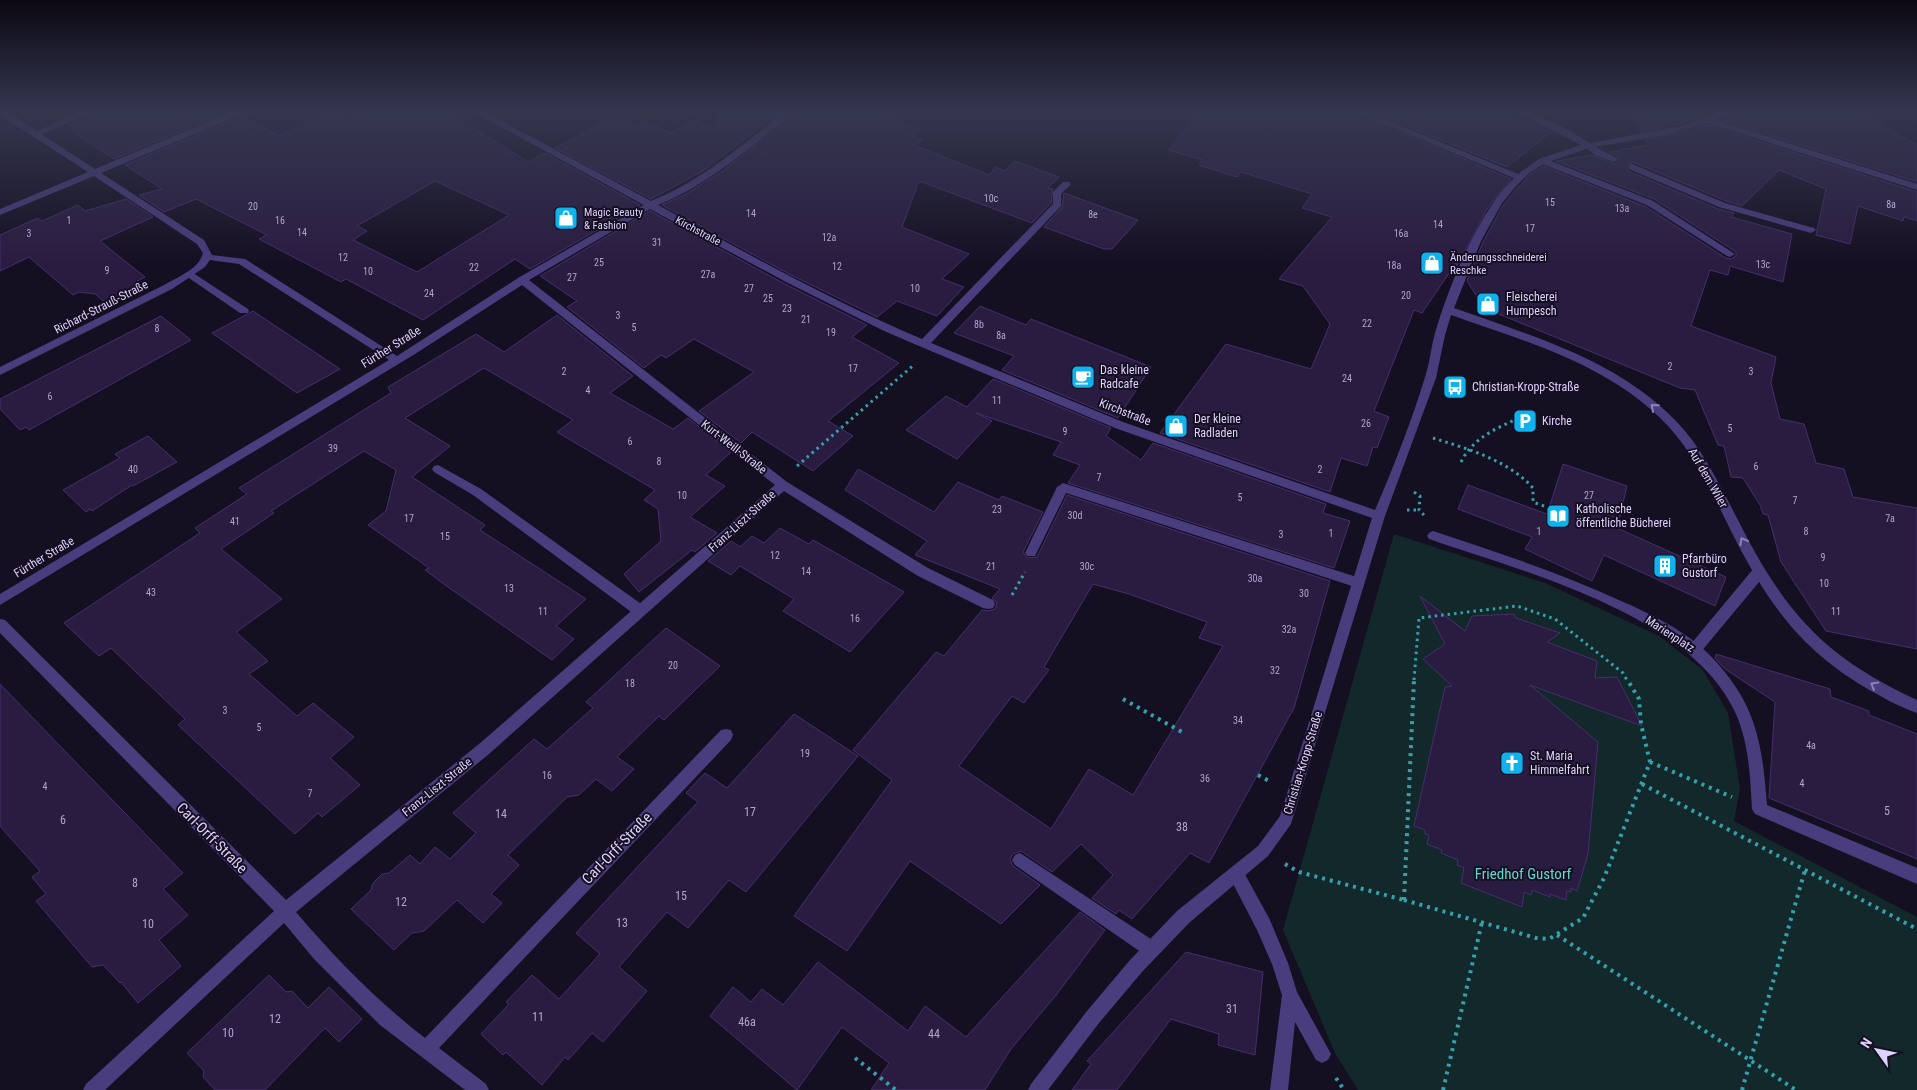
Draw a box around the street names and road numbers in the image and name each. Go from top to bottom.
street label: Kirchstraße [673,214,723,248]
street label: Richard-Strauß-Straße [52,277,151,337]
street label: Fürther Straße [359,323,424,371]
street label: Kirchstraße [1097,396,1153,428]
street label: Kurt-Weill-Straße [698,417,770,477]
street label: Auf dem Wiler [1685,446,1731,511]
street label: Franz-Liszt-Straße [706,487,779,555]
street label: Fürther Straße [11,533,77,580]
street label: Marienplatz [1643,613,1697,655]
street label: Christian-Kropp-Straße [1281,709,1325,816]
street label: Franz-Liszt-Straße [399,754,475,819]
street label: Carl-Orff-Straße [173,799,251,877]
street label: Carl-Orff-Straße [578,808,656,888]

